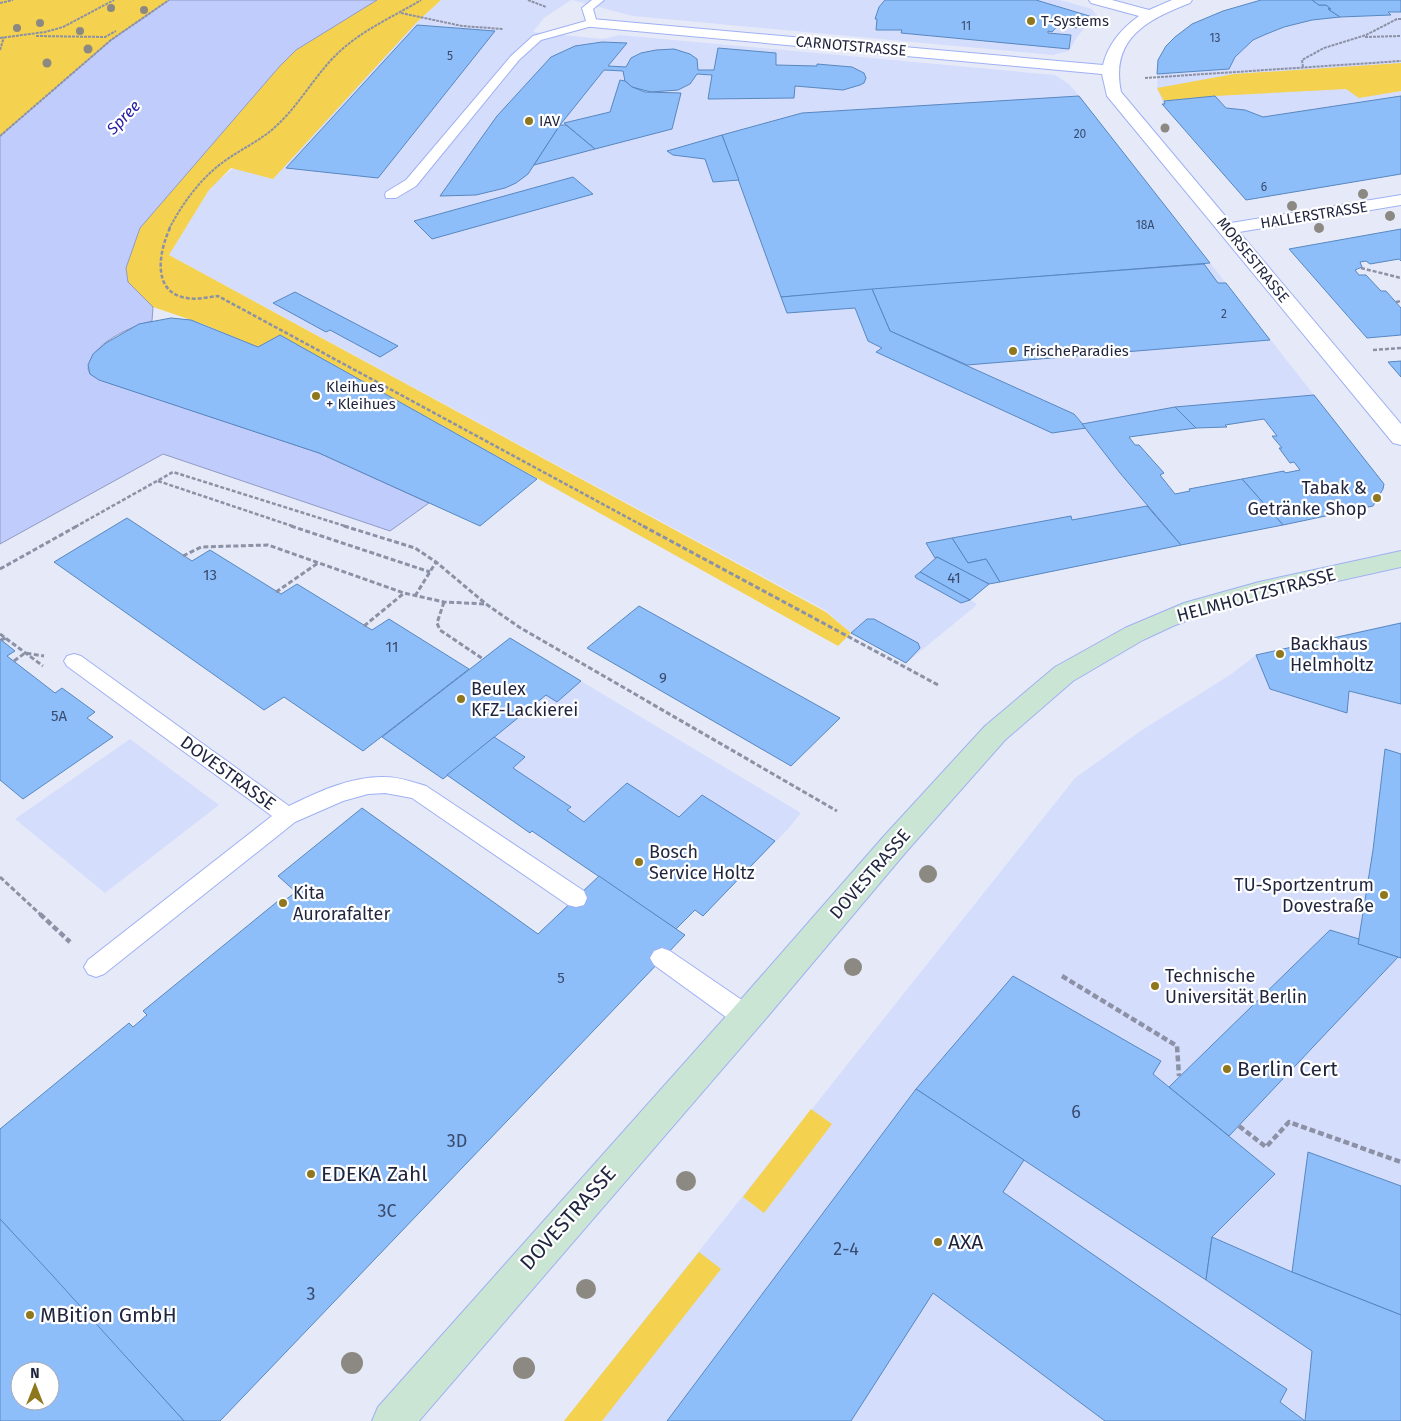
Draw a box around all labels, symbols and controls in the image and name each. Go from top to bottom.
place label: T-Systems [1041,12,1109,30]
marker: T-Systems [1025,15,1037,27]
house number: 11 [961,19,971,33]
house number: 13 [1209,31,1221,45]
street label: CARNOTSTRASSE [795,32,907,60]
house number: 5 [447,49,453,63]
water label: Spree [102,96,144,139]
place label: IAV [539,112,561,130]
marker: IAV [523,115,535,127]
house number: 20 [1074,127,1087,141]
house number: 6 [1261,180,1267,194]
street label: HALLERSTRASSE [1259,198,1369,232]
street label: MORSESTRASSE [1213,214,1293,306]
house number: 18A [1136,218,1154,232]
house number: 2 [1221,307,1227,321]
place label: FrischeParadies [1023,342,1129,360]
marker: FrischeParadies [1007,345,1019,357]
place label: Kleihues + Kleihues [326,378,396,413]
marker: Kleihues + Kleihues [310,390,322,402]
place label: Tabak & Getränke Shop [1247,477,1367,520]
marker: Tabak & Getränke Shop [1371,492,1383,504]
street label: HELMHOLTZSTRASSE [1174,563,1338,627]
house number: 13 [203,566,217,584]
house number: 41 [947,569,961,587]
place label: Backhaus Helmholtz [1290,633,1374,676]
house number: 11 [386,638,398,656]
marker: Backhaus Helmholtz [1274,648,1286,660]
house number: 9 [659,669,667,687]
place label: Beulex KFZ-Lackierei [471,678,578,721]
marker: Beulex KFZ-Lackierei [455,693,467,705]
house number: 5A [51,707,67,725]
street label: DOVESTRASSE [176,731,280,815]
street label: DOVESTRASSE [825,824,915,924]
place label: Bosch Service Holtz [649,841,755,884]
marker: Bosch Service Holtz [633,856,645,868]
place label: TU-Sportzentrum Dovestraße [1234,874,1374,917]
place label: Kita Aurorafalter [293,882,390,925]
marker: TU-Sportzentrum Dovestraße [1378,889,1390,901]
marker: Kita Aurorafalter [277,897,289,909]
place label: Technische Universität Berlin [1165,965,1307,1008]
house number: 5 [557,969,565,987]
marker: Technische Universität Berlin [1149,980,1161,992]
place label: Berlin Cert [1237,1056,1338,1082]
marker: Berlin Cert [1221,1063,1233,1075]
house number: 6 [1071,1101,1081,1123]
house number: 3D [447,1130,467,1152]
place label: EDEKA Zahl [321,1161,428,1187]
street label: DOVESTRASSE [514,1161,622,1275]
marker: EDEKA Zahl [305,1168,317,1180]
house number: 3C [377,1200,397,1222]
place label: AXA [948,1229,983,1255]
marker: AXA [932,1236,944,1248]
house number: 2-4 [833,1238,859,1260]
house number: 3 [307,1283,315,1305]
place label: MBition GmbH [40,1302,177,1328]
marker: MBition GmbH [24,1309,36,1321]
north arrow [10,1361,60,1411]
text: N [30,1365,40,1382]

